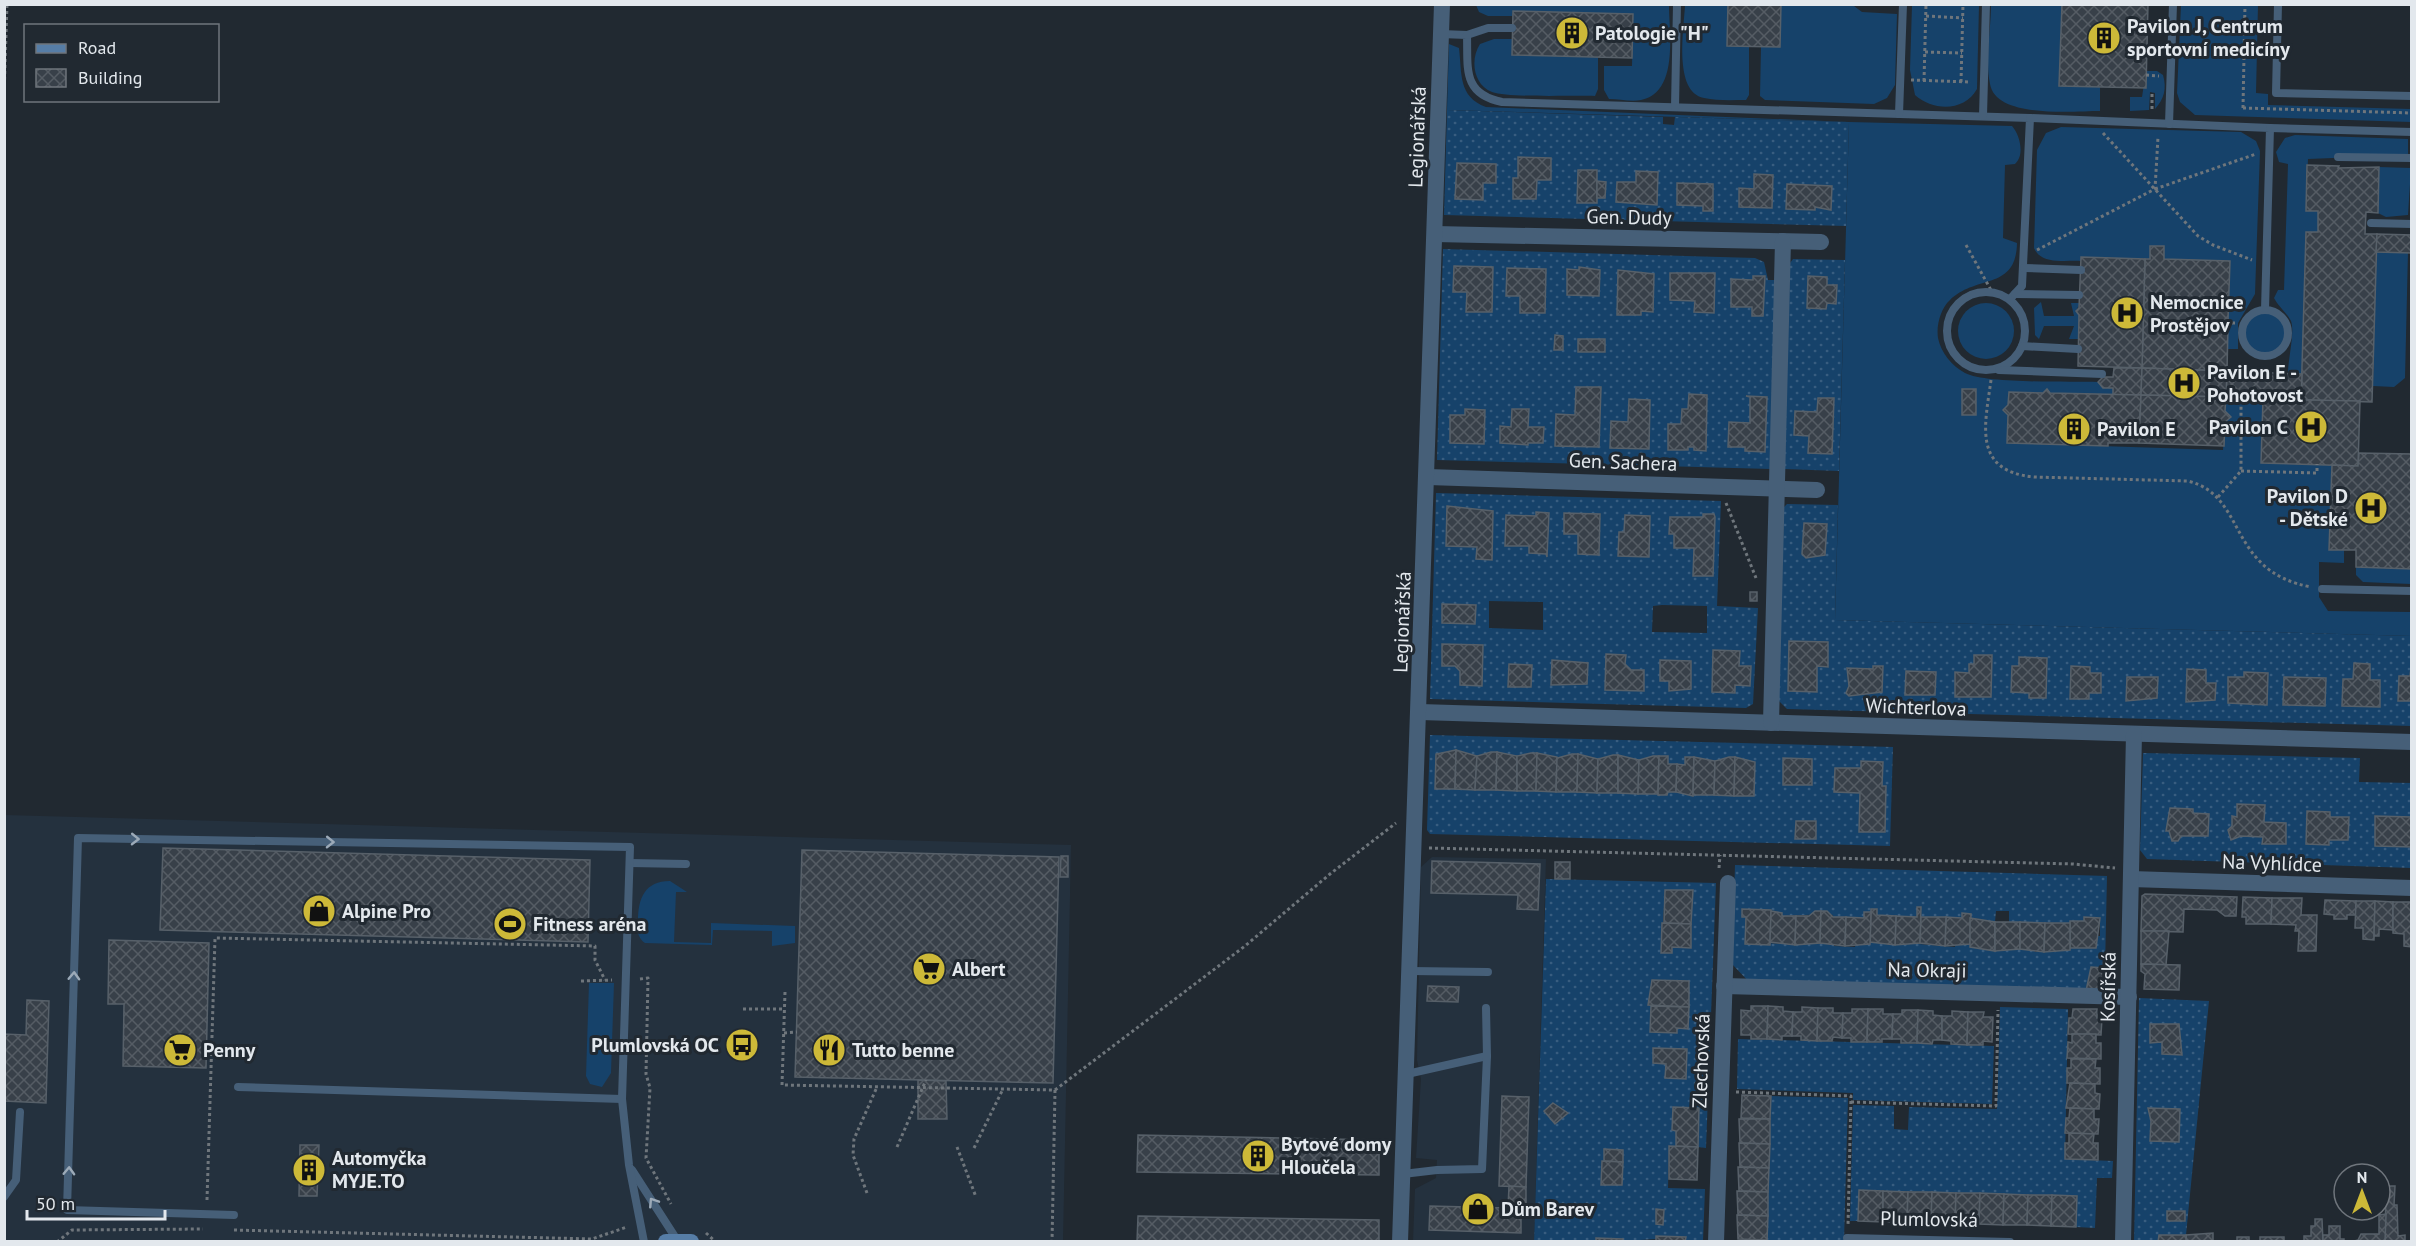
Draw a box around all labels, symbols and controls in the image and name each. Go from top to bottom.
place label: Pavilon J, Centrum sportovní medicíny [2127,13,2290,62]
building icon: Patologie "H" [1554,15,1590,51]
place label: Patologie "H" [1595,20,1709,46]
building icon: Pavilon J, Centrum sportovní medicíny [2086,20,2122,56]
legend [24,24,219,102]
text: Road [78,36,116,59]
text: Building [78,66,142,89]
street label: Legionářská [1402,86,1432,188]
street label: Gen. Dudy [1586,203,1673,231]
place label: Nemocnice Prostějov [2150,289,2244,338]
hospital icon: Nemocnice Prostějov [2109,295,2145,331]
place label: Pavilon E - Pohotovost [2207,359,2303,408]
hospital icon: Pavilon E - Pohotovost [2166,365,2202,401]
hospital icon: Pavilon C [2293,409,2329,445]
building icon: Pavilon E [2056,411,2092,447]
place label: Pavilon C [2209,414,2288,440]
place label: Pavilon E [2097,416,2176,442]
street label: Gen. Sachera [1568,447,1678,477]
place label: Pavilon D - Dětské [2267,483,2348,532]
hospital icon: Pavilon D - Dětské [2353,490,2389,526]
street label: Legionářská [1387,571,1417,673]
street label: Wichterlova [1865,692,1967,722]
one-way arrow [130,833,139,845]
one-way arrow [325,836,334,848]
street label: Na Vyhlídce [2222,848,2322,878]
shop icon: Alpine Pro [301,893,337,929]
place label: Alpine Pro [342,898,431,924]
sports icon: Fitness aréna [492,906,528,942]
place label: Fitness aréna [533,911,647,937]
supermarket icon: Albert [911,951,947,987]
street label: Kosířská [2094,952,2122,1022]
place label: Albert [952,956,1005,982]
street label: Na Okraji [1887,956,1967,984]
one-way arrow [68,972,81,981]
street label: Zlechovská [1686,1013,1716,1109]
bus stop icon: Plumlovská OC [724,1027,760,1063]
supermarket icon: Penny [162,1032,198,1068]
place label: Plumlovská OC [591,1032,719,1058]
restaurant icon: Tutto benne [811,1032,847,1068]
place label: Penny [203,1037,256,1063]
place label: Tutto benne [852,1037,954,1063]
place label: Bytové domy Hloučela [1281,1131,1392,1180]
building icon: Bytové domy Hloučela [1240,1138,1276,1174]
place label: Automyčka MYJE.TO [332,1145,426,1194]
building icon: Automyčka MYJE.TO [291,1152,327,1188]
north arrow [2332,1162,2392,1222]
one-way arrow [62,1167,75,1176]
text: N [2357,1167,2367,1187]
scale bar [27,1183,165,1221]
shop icon: Dům Barev [1460,1191,1496,1227]
text: 50 m [36,1192,75,1215]
place label: Dům Barev [1501,1196,1595,1222]
one-way arrow [649,1198,660,1209]
street label: Plumlovská [1880,1205,1978,1233]

